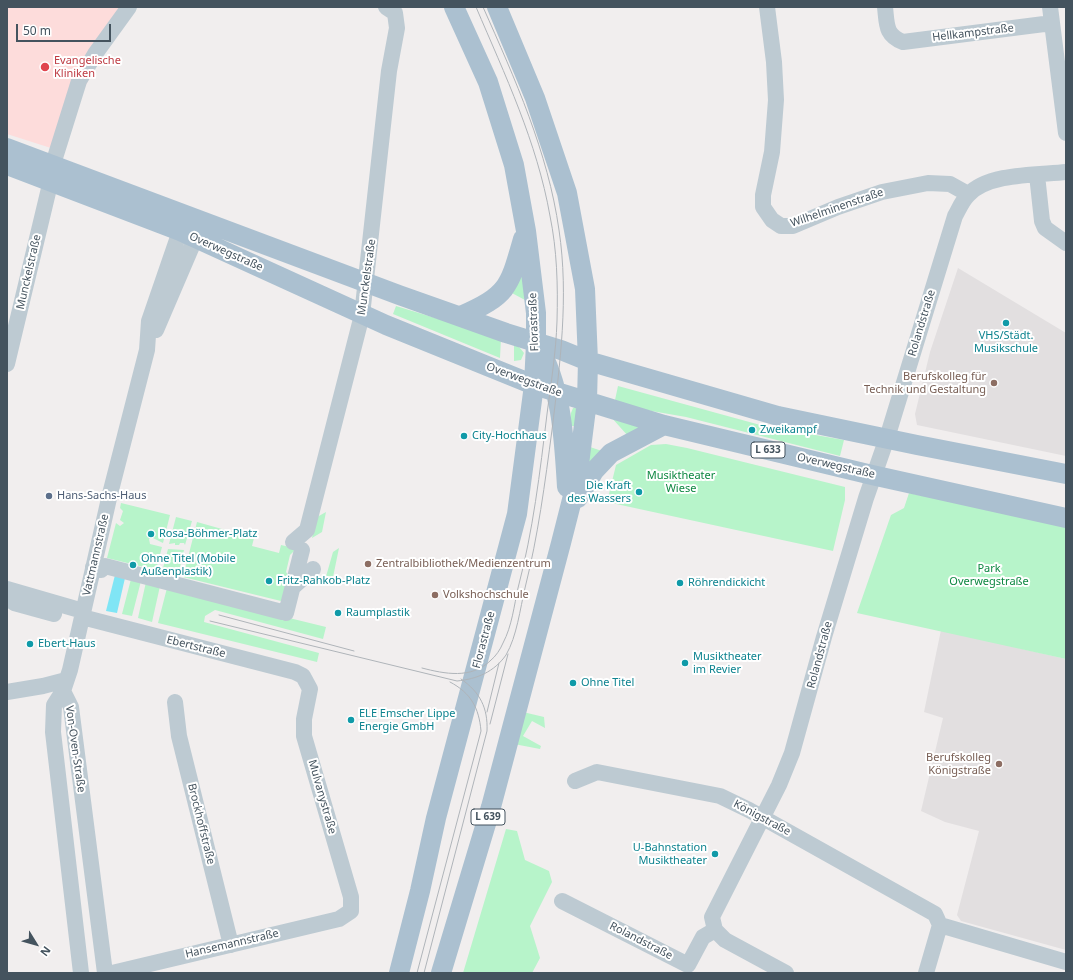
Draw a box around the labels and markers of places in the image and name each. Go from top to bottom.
place label: Evangelische Kliniken [54,54,121,80]
marker: Evangelische Kliniken [39,61,51,73]
marker: VHS/Städt. Musikschule [1001,318,1011,328]
place label: VHS/Städt. Musikschule [974,329,1038,355]
place label: Berufskolleg für Technik und Gestaltung [864,370,986,396]
marker: Berufskolleg für Technik und Gestaltung [989,378,999,388]
place label: Zweikampf [760,423,817,437]
marker: Zweikampf [747,425,757,435]
place label: City-Hochhaus [472,429,547,443]
marker: City-Hochhaus [459,431,469,441]
place label: Die Kraft des Wassers [567,479,631,505]
marker: Die Kraft des Wassers [634,487,644,497]
place label: Hans-Sachs-Haus [57,489,146,503]
marker: Hans-Sachs-Haus [44,491,54,501]
place label: Rosa-Böhmer-Platz [159,527,257,541]
marker: Rosa-Böhmer-Platz [146,529,156,539]
place label: Ohne Titel (Mobile Außenplastik) [141,552,236,578]
place label: Zentralbibliothek/Medienzentrum [376,557,551,571]
marker: Zentralbibliothek/Medienzentrum [363,559,373,569]
marker: Ohne Titel (Mobile Außenplastik) [128,560,138,570]
place label: Fritz-Rahkob-Platz [277,574,370,588]
marker: Fritz-Rahkob-Platz [264,576,274,586]
place label: Röhrendickicht [688,576,765,590]
marker: Röhrendickicht [675,578,685,588]
place label: Volkshochschule [443,588,529,602]
marker: Volkshochschule [430,590,440,600]
place label: Raumplastik [346,606,410,620]
marker: Raumplastik [333,608,343,618]
place label: Ebert-Haus [38,637,96,651]
marker: Ebert-Haus [25,639,35,649]
place label: Musiktheater im Revier [693,650,762,676]
marker: Musiktheater im Revier [680,658,690,668]
place label: Ohne Titel [581,676,634,690]
marker: Ohne Titel [568,678,578,688]
place label: ELE Emscher Lippe Energie GmbH [359,707,456,733]
marker: ELE Emscher Lippe Energie GmbH [346,715,356,725]
place label: Berufskolleg Königstraße [926,751,991,777]
marker: Berufskolleg Königstraße [994,759,1004,769]
place label: U-Bahnstation Musiktheater [633,841,707,867]
marker: U-Bahnstation Musiktheater [710,849,720,859]

